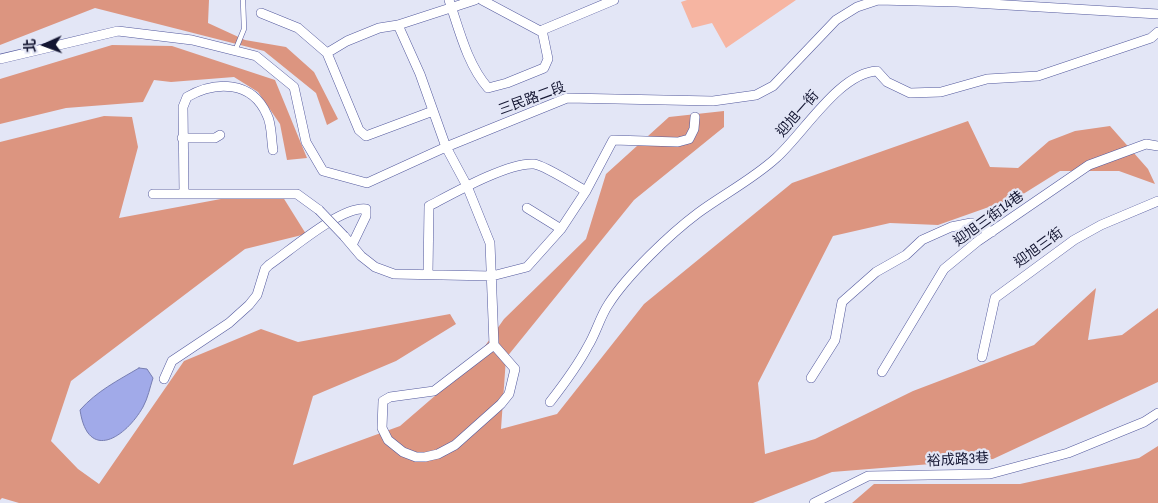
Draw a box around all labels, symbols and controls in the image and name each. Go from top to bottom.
north arrow [20,20,70,70]
text: 北 [21,38,39,53]
street label: 三民路二段 [496,79,568,119]
street label: 迎旭一街 [773,87,823,141]
street label: 迎旭三街14巷 [951,188,1027,250]
street label: 迎旭三街 [1011,225,1067,271]
street label: 裕成路3巷 [926,450,990,470]

